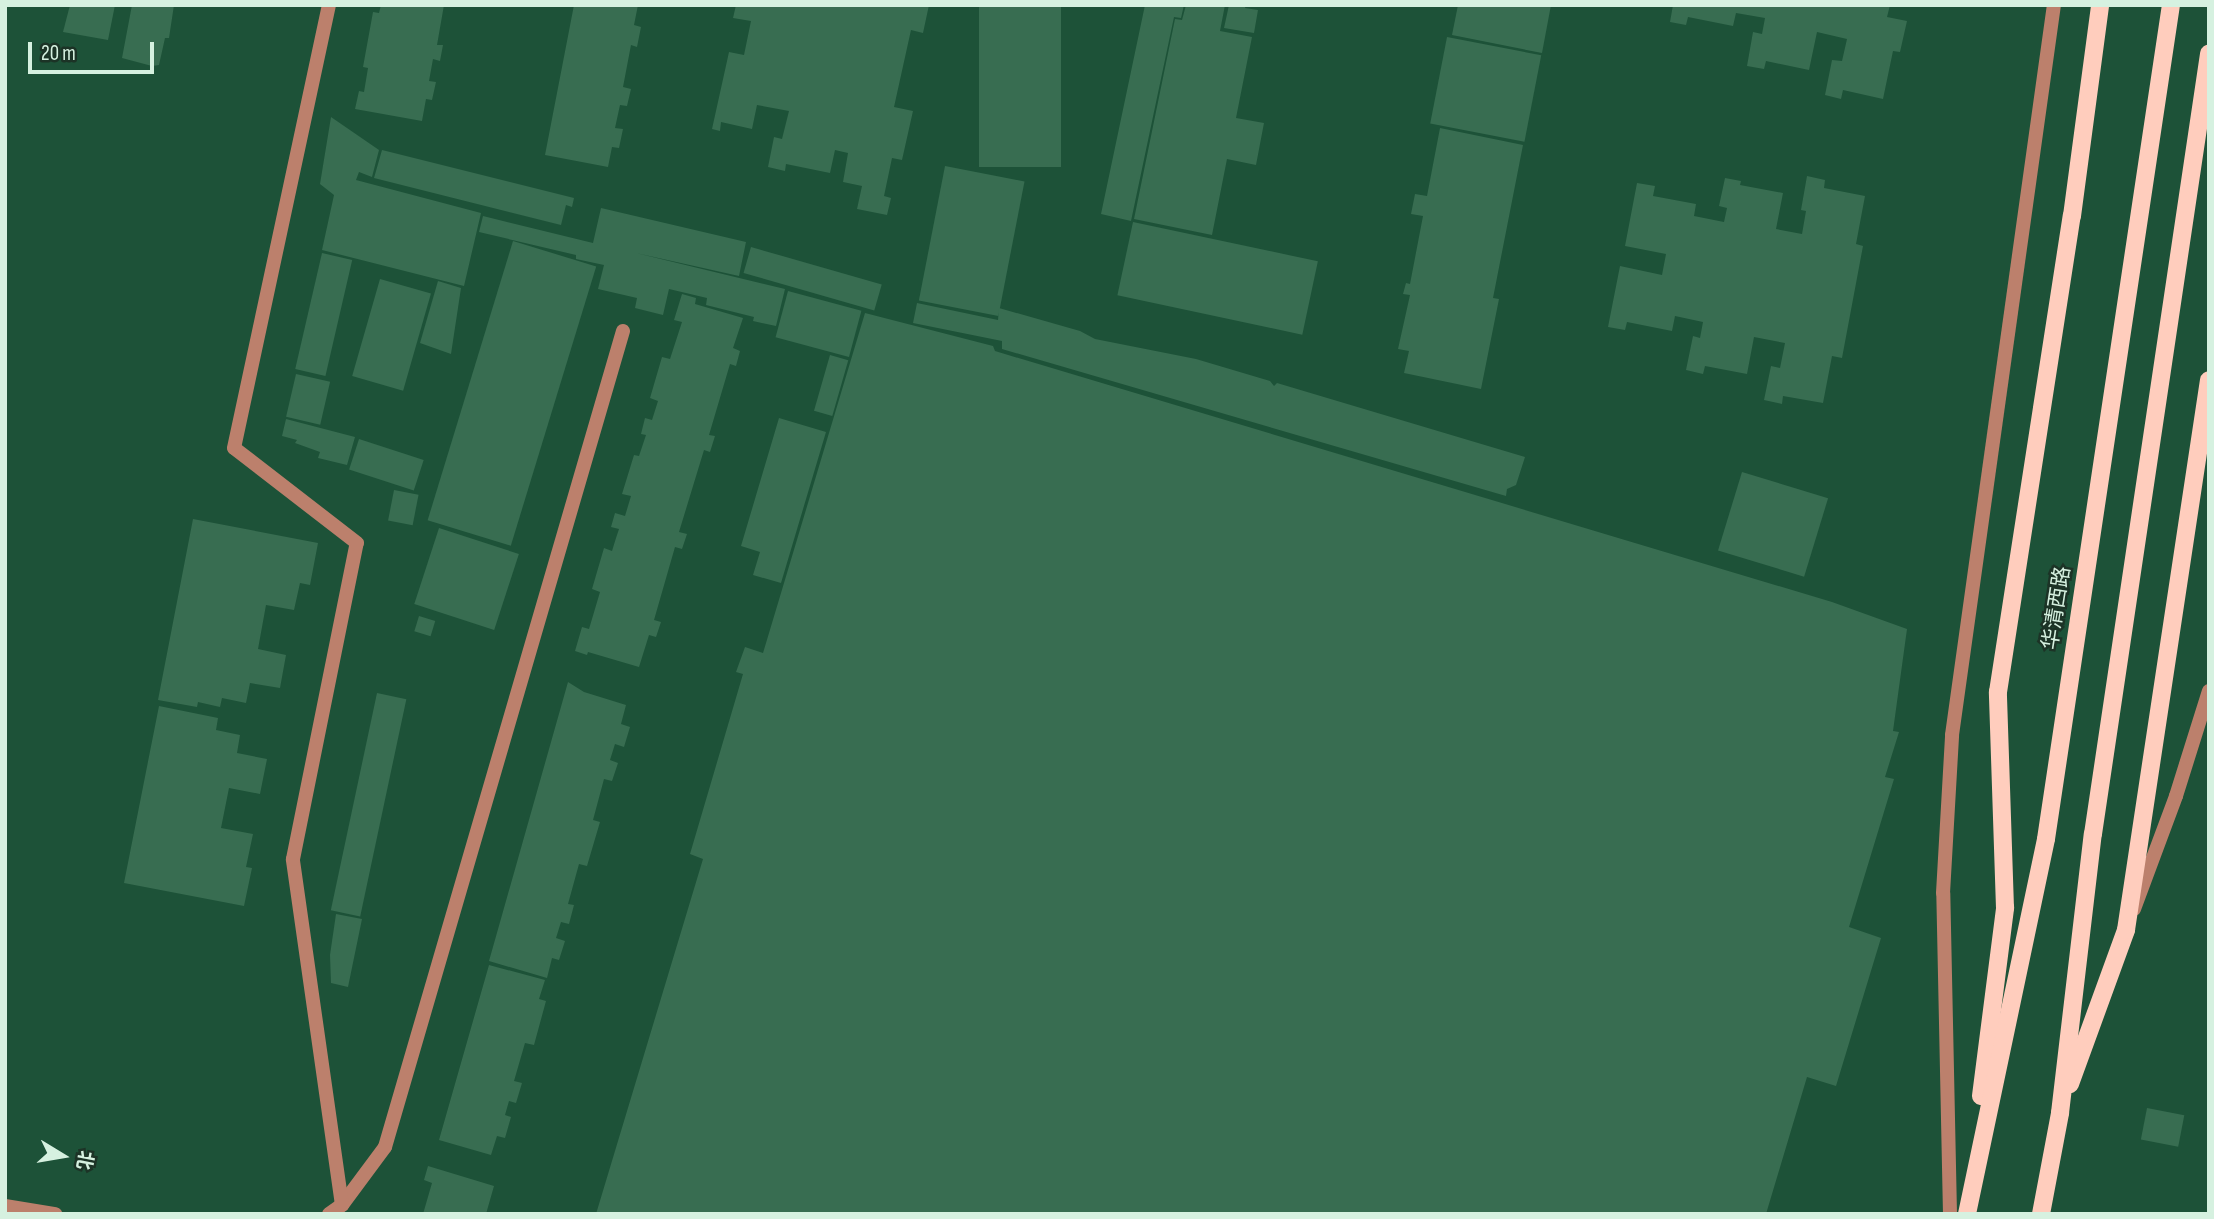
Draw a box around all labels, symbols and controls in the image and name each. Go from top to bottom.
scale bar [32,28,158,72]
text: 20 m [41,41,76,66]
street label: 华清西路 [2038,565,2076,651]
north arrow [28,1121,98,1191]
text: 北 [71,1149,97,1172]

